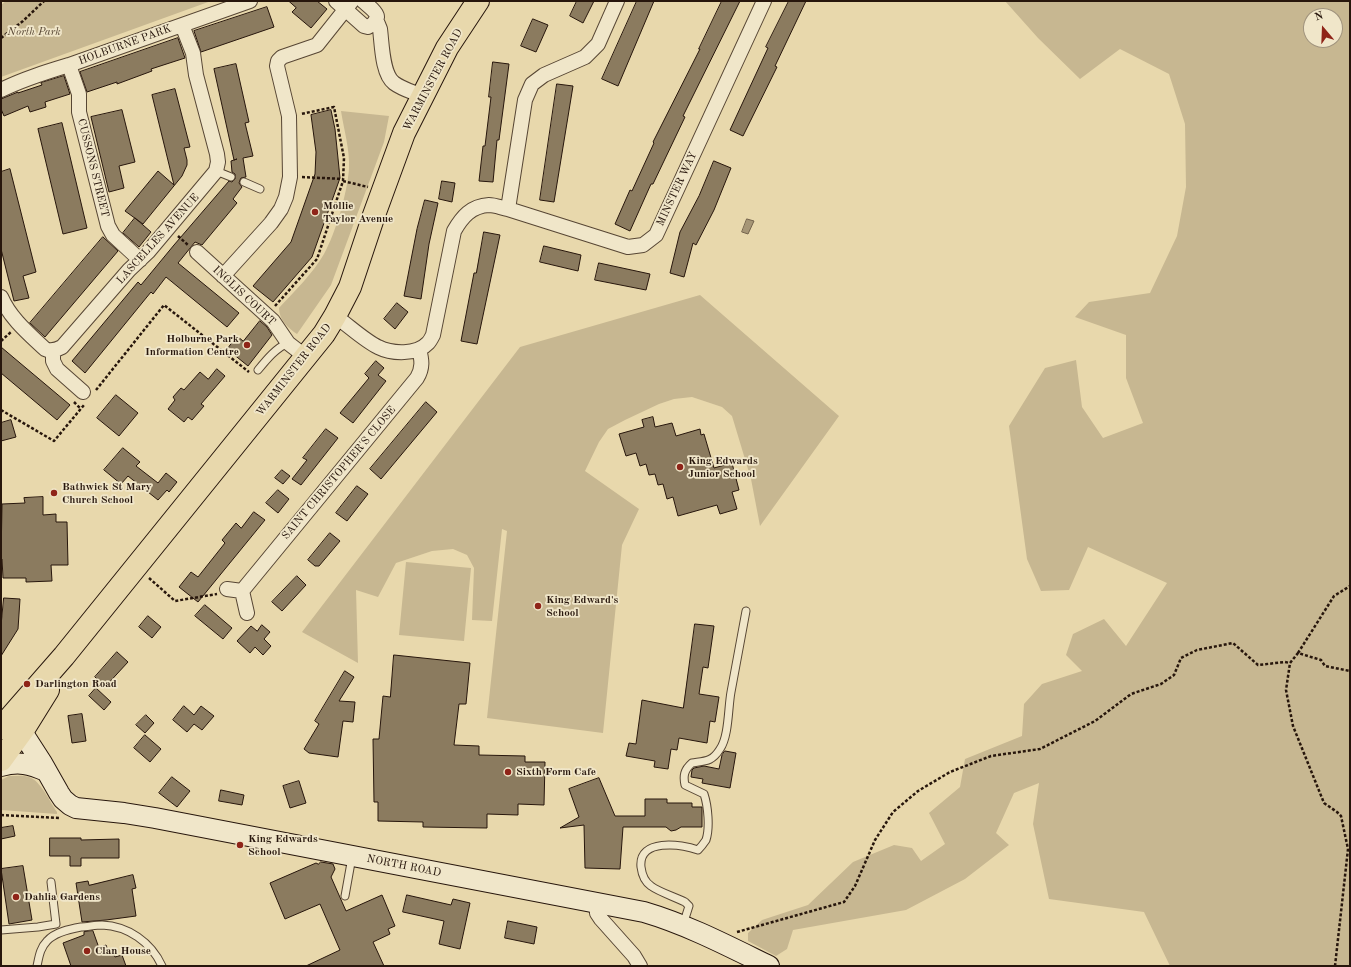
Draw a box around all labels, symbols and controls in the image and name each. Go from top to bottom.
north arrow [1303,8,1343,48]
text: N [1313,11,1325,24]
street label: HOLBURNE PARK [77,22,173,68]
park label: North Park [7,25,61,39]
street label: WARMINSTER ROAD [401,27,465,133]
street label: CUSSONS STREET [74,117,112,219]
street label: MINSTER WAY [654,150,700,228]
street label: LASCELLES AVENUE [114,191,202,287]
place label: Mollie Taylor Avenue [323,199,393,225]
marker: Mollie Taylor Avenue [310,207,320,217]
street label: INGLIS COURT [210,263,278,329]
street label: WARMINSTER ROAD [254,321,334,419]
place label: Holburne Park Information Centre [145,332,239,358]
marker: Holburne Park Information Centre [242,340,252,350]
street label: SAINT CHRISTOPHER'S CLOSE [279,404,399,542]
place label: King Edwards Junior School [688,454,758,480]
marker: King Edwards Junior School [675,462,685,472]
place label: Bathwick St Mary Church School [62,480,152,506]
marker: Bathwick St Mary Church School [49,488,59,498]
place label: King Edward's School [546,593,618,619]
marker: King Edward's School [533,601,543,611]
place label: Darlington Road [35,677,117,691]
marker: Darlington Road [22,679,32,689]
place label: Sixth Form Cafe [516,765,596,779]
marker: Sixth Form Cafe [503,767,513,777]
place label: King Edwards School [248,832,318,858]
marker: King Edwards School [235,840,245,850]
street label: NORTH ROAD [366,852,442,880]
place label: Dahlia Gardens [24,890,100,904]
marker: Dahlia Gardens [11,892,21,902]
place label: Clan House [95,944,151,958]
marker: Clan House [82,946,92,956]

